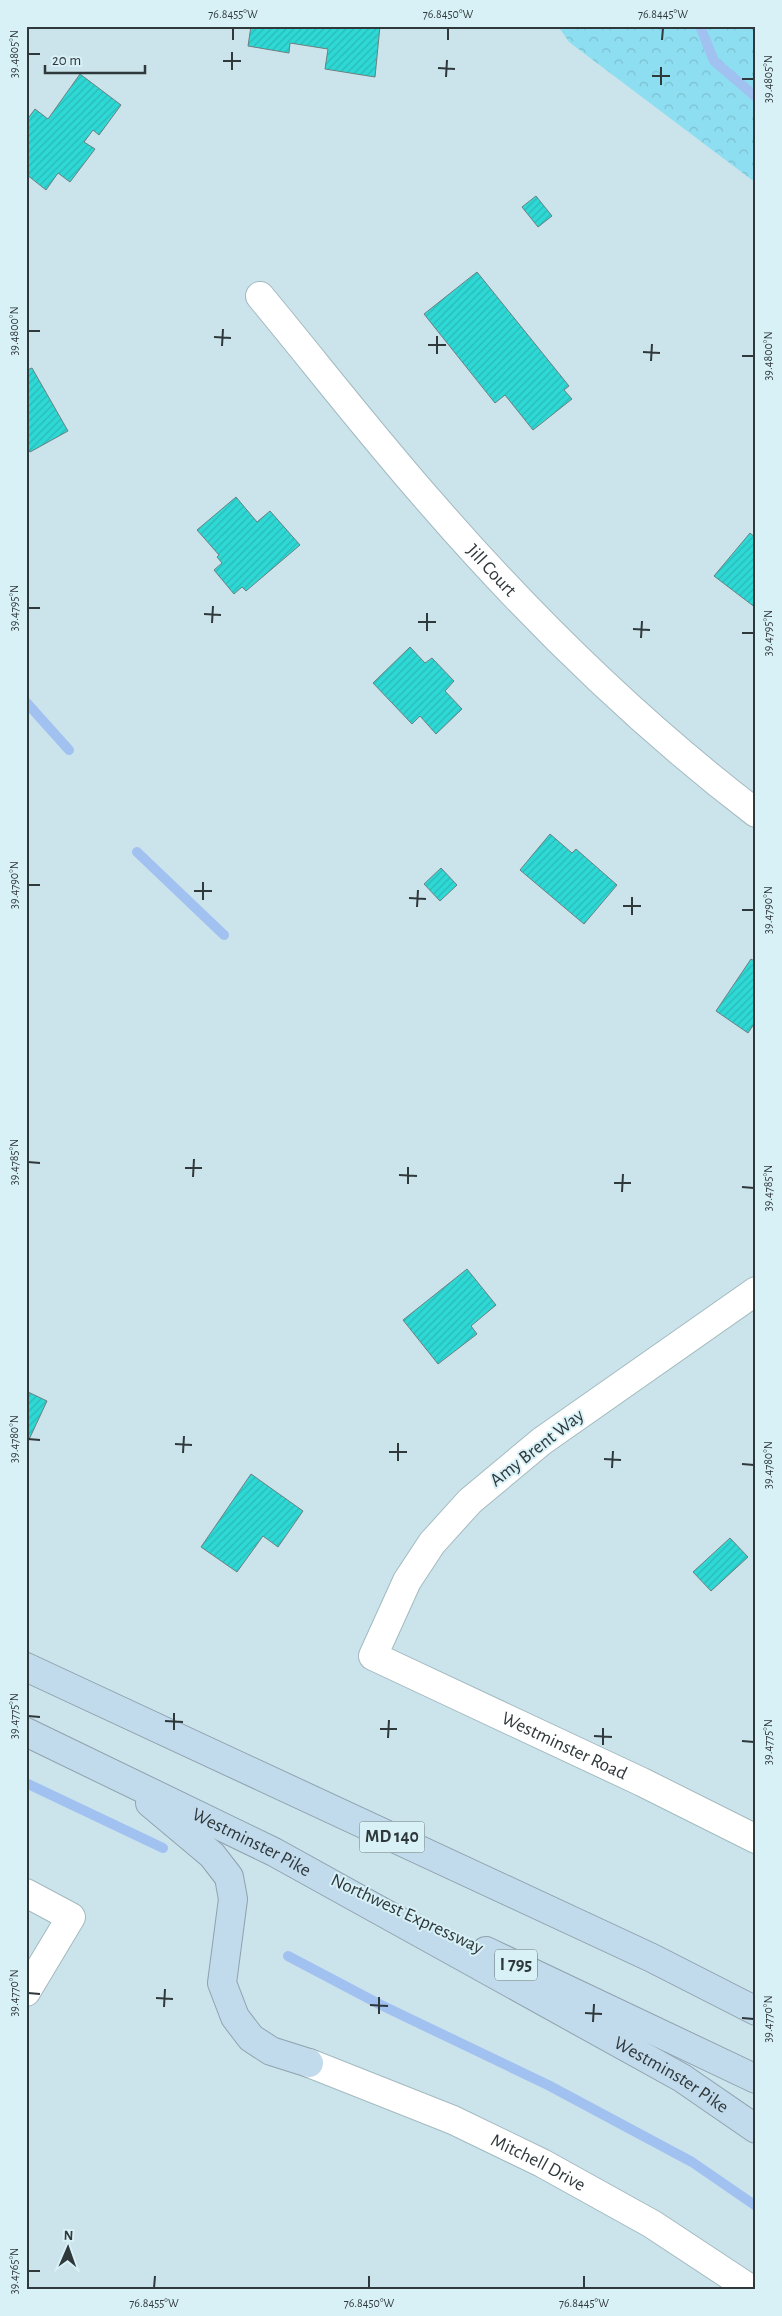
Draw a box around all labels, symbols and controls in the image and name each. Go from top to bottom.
text: 76.8455°W [208,8,258,20]
text: 76.8450°W [423,8,474,20]
text: 76.8445°W [638,8,688,20]
text: 39.4805°N [8,30,20,78]
scale bar [45,42,145,74]
text: 20 m [52,53,81,68]
text: 39.4805°N [762,55,774,103]
text: 39.4800°N [8,306,20,356]
text: 39.4800°N [762,331,774,381]
street label: Jill Court [463,541,520,600]
text: 39.4795°N [8,585,20,631]
text: 39.4795°N [762,610,774,656]
text: 39.4790°N [8,861,20,909]
text: 39.4790°N [762,886,774,934]
text: 39.4785°N [8,1139,20,1185]
text: 39.4785°N [762,1165,774,1211]
street label: Amy Brent Way [486,1406,588,1490]
text: 39.4780°N [8,1415,20,1463]
text: 39.4780°N [762,1441,774,1489]
text: 39.4775°N [8,1693,20,1739]
street label: Westminster Road [499,1708,630,1783]
text: 39.4775°N [762,1719,774,1765]
street label: Westminster Pike [189,1804,314,1880]
road number: MD 140 [360,1821,424,1852]
street label: Northwest Expressway [328,1870,486,1958]
road number: I 795 [495,1950,537,1980]
text: 39.4770°N [8,1969,20,2017]
text: 39.4770°N [762,1995,774,2043]
street label: Westminster Pike [611,2033,732,2117]
street label: Mitchell Drive [488,2130,589,2195]
north arrow [42,2224,92,2274]
text: N [63,2229,74,2243]
text: 39.4765°N [8,2248,20,2294]
text: 76.8455°W [129,2297,179,2309]
text: 76.8450°W [344,2297,395,2309]
text: 76.8445°W [559,2297,609,2309]

